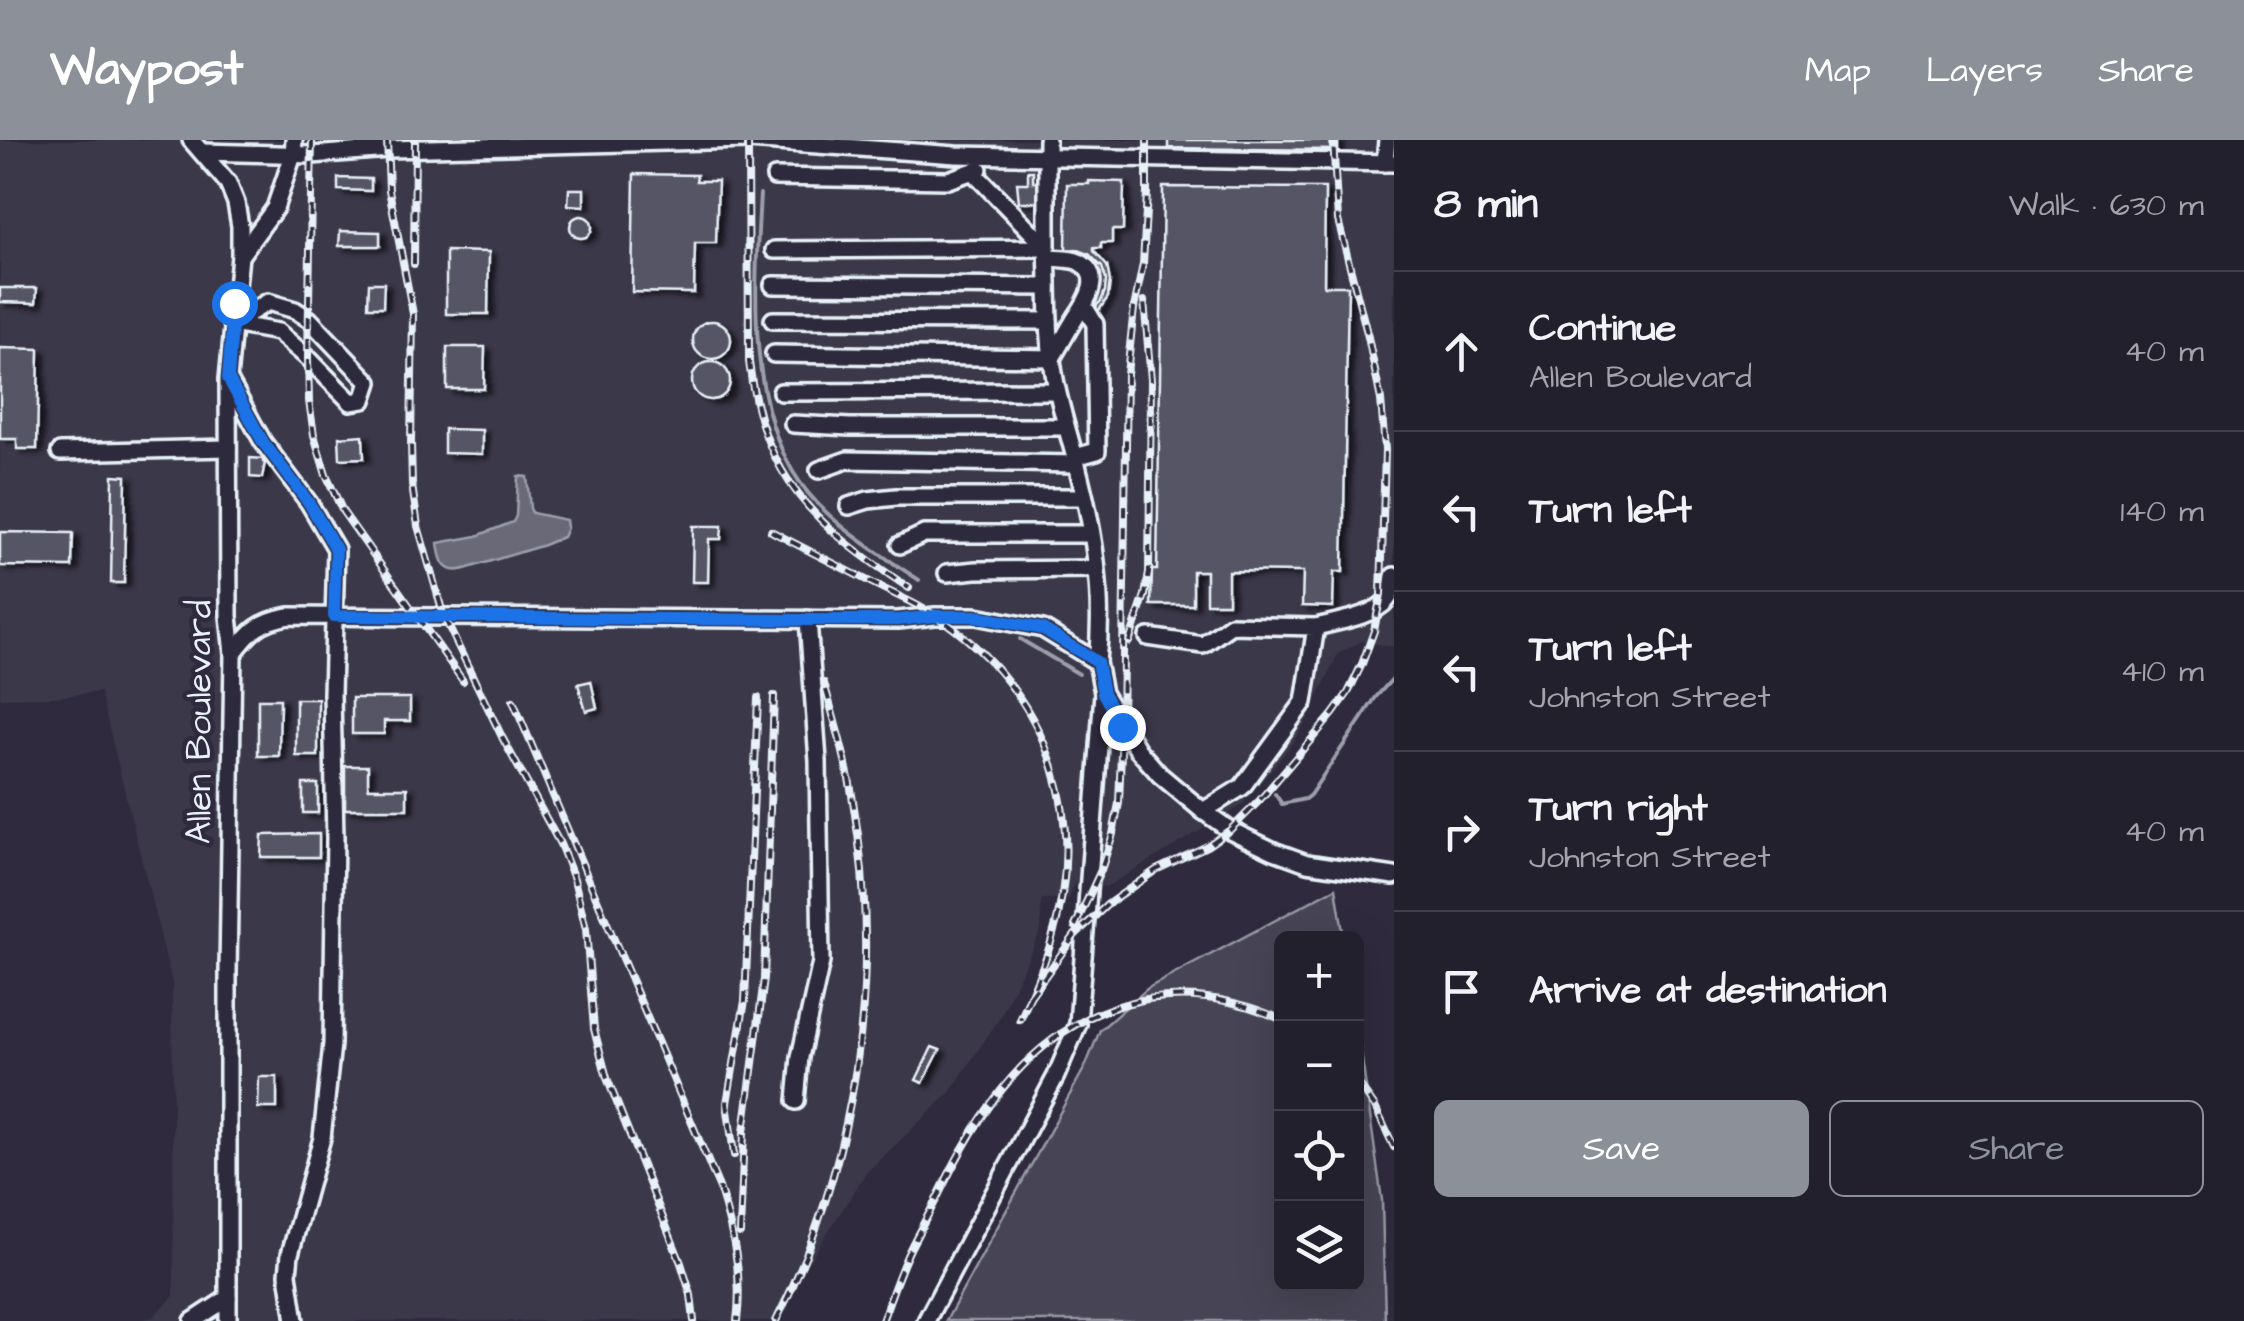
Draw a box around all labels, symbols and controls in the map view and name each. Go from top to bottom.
text: Waypost [50,37,243,103]
text: Map [1805,46,1871,95]
text: Layers [1926,46,2043,95]
text: Share [2098,46,2194,95]
text: 8 min [1434,176,1538,234]
text: Walk · 630 m [2009,183,2204,228]
route start [212,281,258,327]
text: Continue [1529,303,1676,355]
icon: ahead [1434,324,1489,379]
text: 40 m [2124,329,2204,374]
text: Allen Boulevard [1529,355,1752,400]
icon: left [1434,484,1489,539]
text: Turn left [1529,485,1692,537]
text: 140 m [2120,489,2204,534]
street label: Allen Boulevard [175,600,224,844]
text: Turn left [1529,623,1692,675]
icon: left [1434,644,1489,699]
text: 410 m [2120,649,2204,694]
text: Johnston Street [1529,675,1770,720]
route end [1100,705,1146,751]
text: Turn right [1529,783,1708,835]
icon: right [1434,804,1489,859]
text: 40 m [2124,809,2204,854]
text: Johnston Street [1529,835,1770,880]
map controls [1274,931,1364,1291]
button: + [1274,931,1364,1021]
icon: arrive [1434,964,1489,1019]
text: Arrive at destination [1529,965,1886,1017]
button: − [1274,1021,1364,1111]
button: Save [1434,1100,1809,1197]
button: Share [1829,1100,2204,1197]
button: locate [1274,1111,1364,1201]
button: layers [1274,1201,1364,1291]

